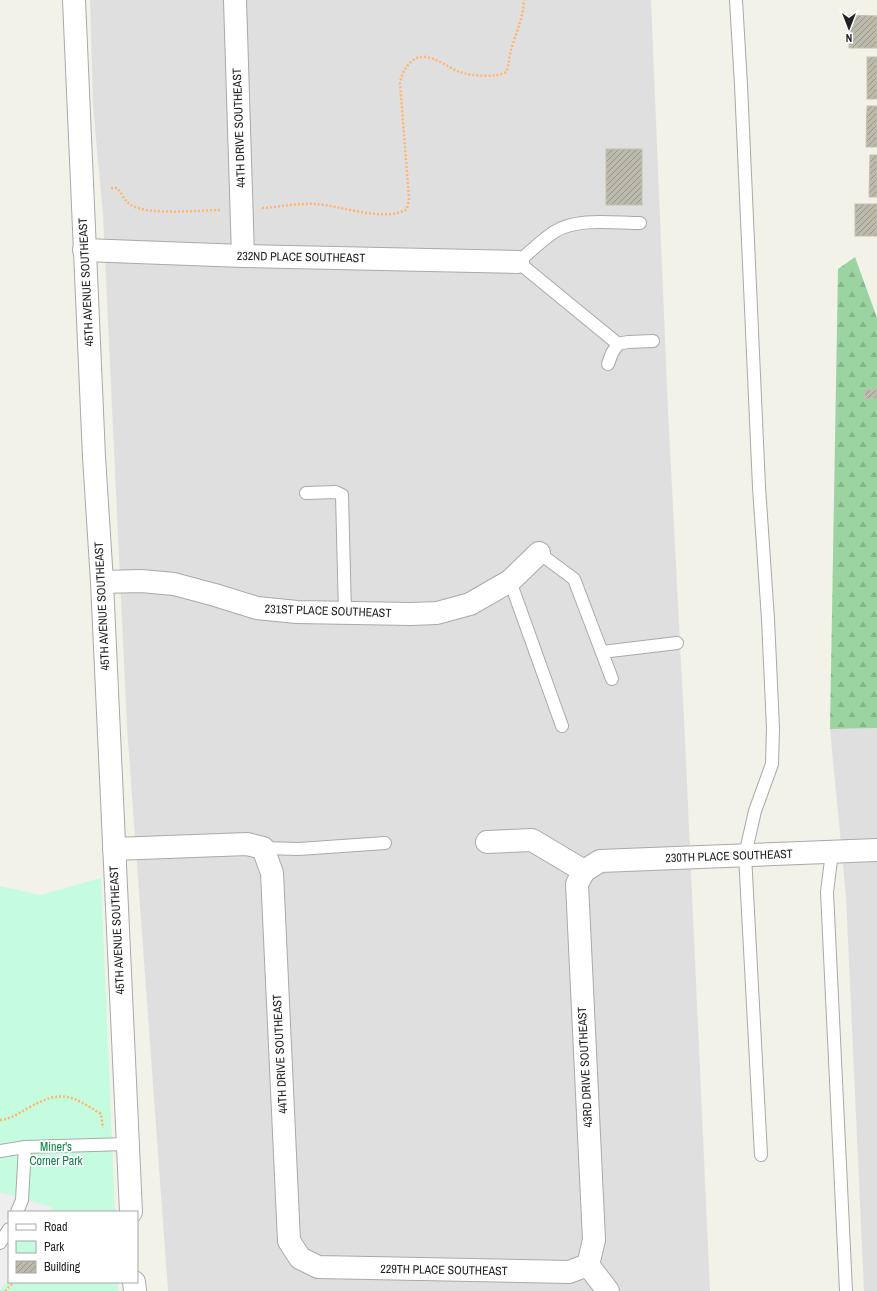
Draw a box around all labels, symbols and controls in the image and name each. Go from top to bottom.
north arrow [829,8,869,48]
text: N [846,31,852,45]
street label: 44TH DRIVE SOUTHEAST [229,68,249,188]
street label: 45TH AVENUE SOUTHEAST [75,217,97,347]
street label: 232ND PLACE SOUTHEAST [237,248,365,266]
street label: 45TH AVENUE SOUTHEAST [91,541,113,671]
street label: 231ST PLACE SOUTHEAST [264,601,392,621]
street label: 230TH PLACE SOUTHEAST [665,846,793,866]
street label: 45TH AVENUE SOUTHEAST [106,865,128,995]
street label: 44TH DRIVE SOUTHEAST [269,994,291,1114]
street label: 43RD DRIVE SOUTHEAST [574,1006,596,1128]
park label: Miner's Corner Park [29,1139,83,1169]
legend [8,1211,138,1283]
text: Road [44,1219,68,1235]
text: Park [44,1239,64,1255]
text: Building [44,1259,81,1275]
street label: 229TH PLACE SOUTHEAST [380,1261,508,1279]

